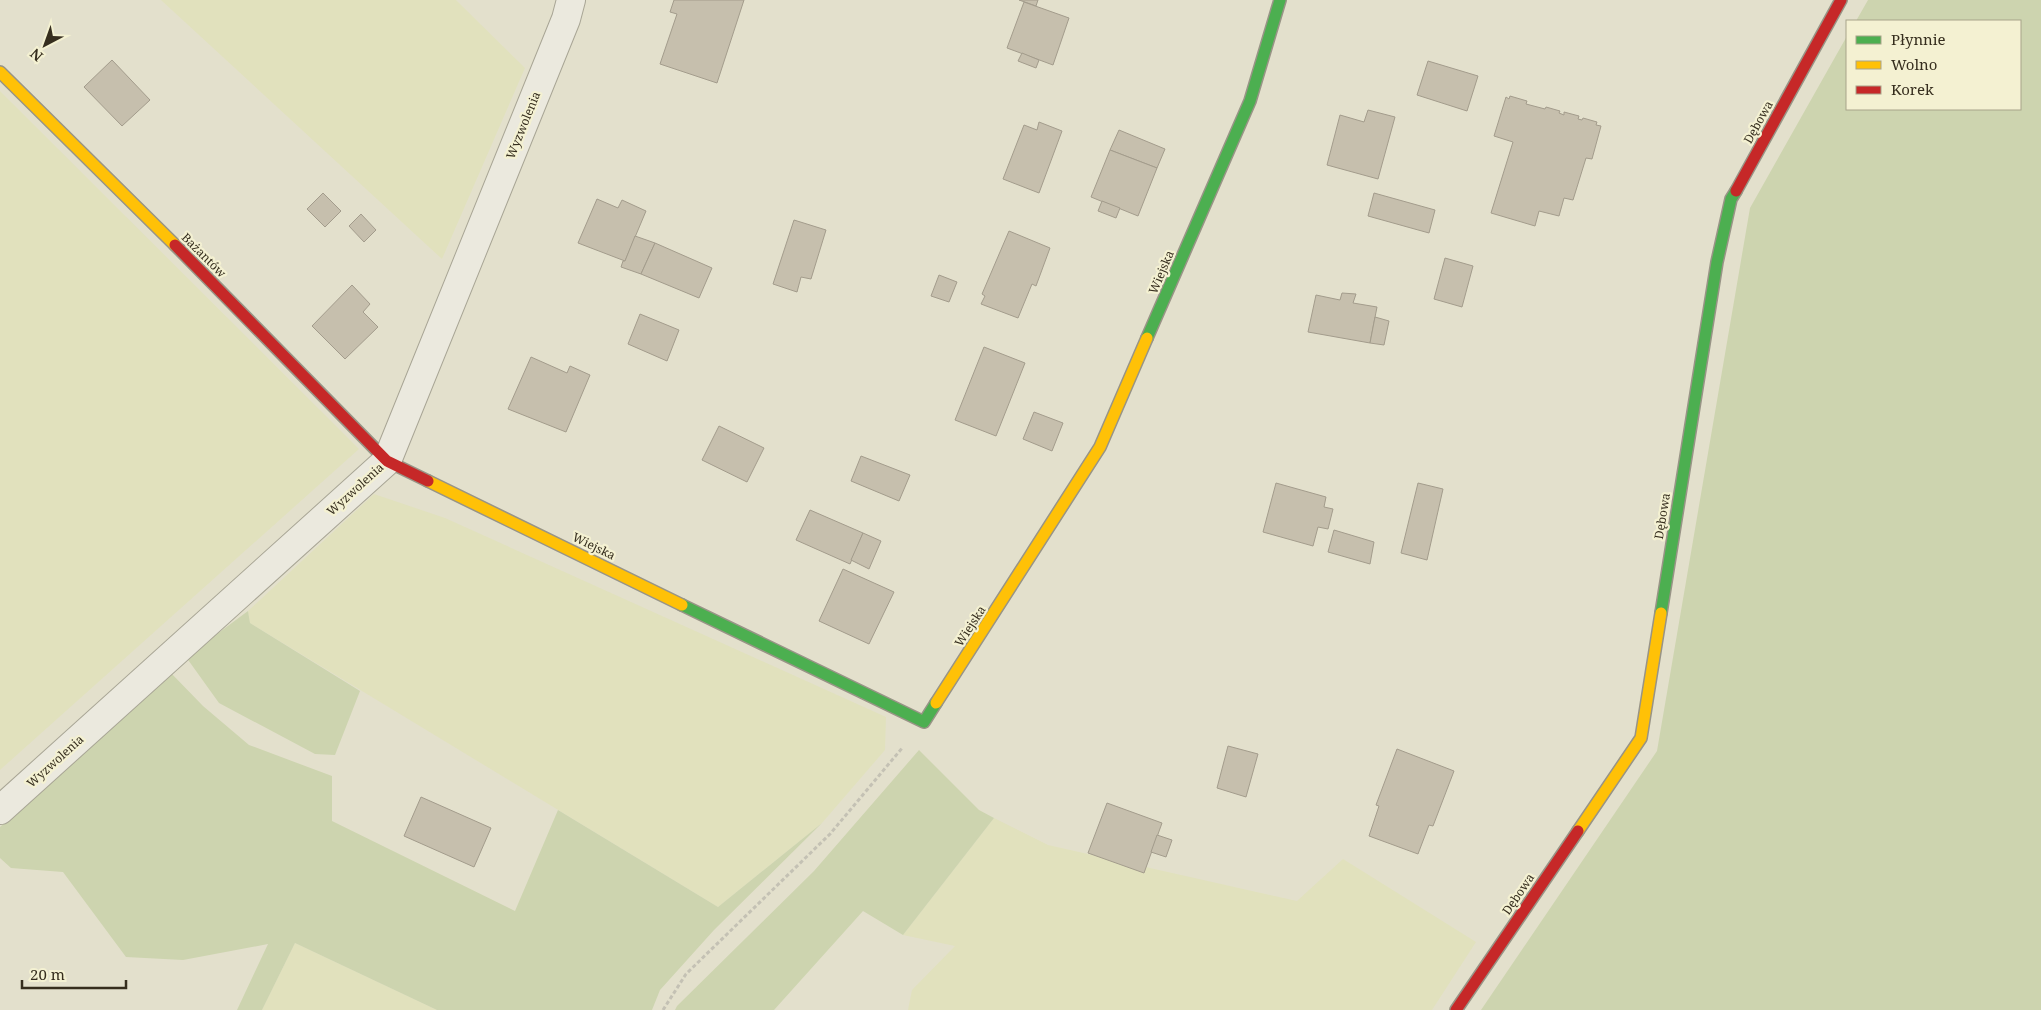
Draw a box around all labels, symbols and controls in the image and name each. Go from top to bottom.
north arrow [20,20,70,70]
legend [1846,20,2021,110]
text: Płynnie [1891,29,1946,49]
text: N [26,44,47,66]
text: Wolno [1891,54,1937,74]
text: Korek [1891,79,1934,99]
street label: Wyzwolenia [502,89,544,161]
street label: Dębowa [1739,97,1777,146]
street label: Bażantów [178,229,231,282]
street label: Wiejska [1144,247,1178,296]
street label: Wyzwolenia [323,459,387,519]
street label: Dębowa [1650,491,1674,540]
street label: Wiejska [570,528,618,564]
street label: Wiejska [950,602,990,650]
street label: Wyzwolenia [23,731,87,791]
street label: Dębowa [1498,870,1538,918]
scale bar [22,958,126,990]
text: 20 m [30,964,65,984]

